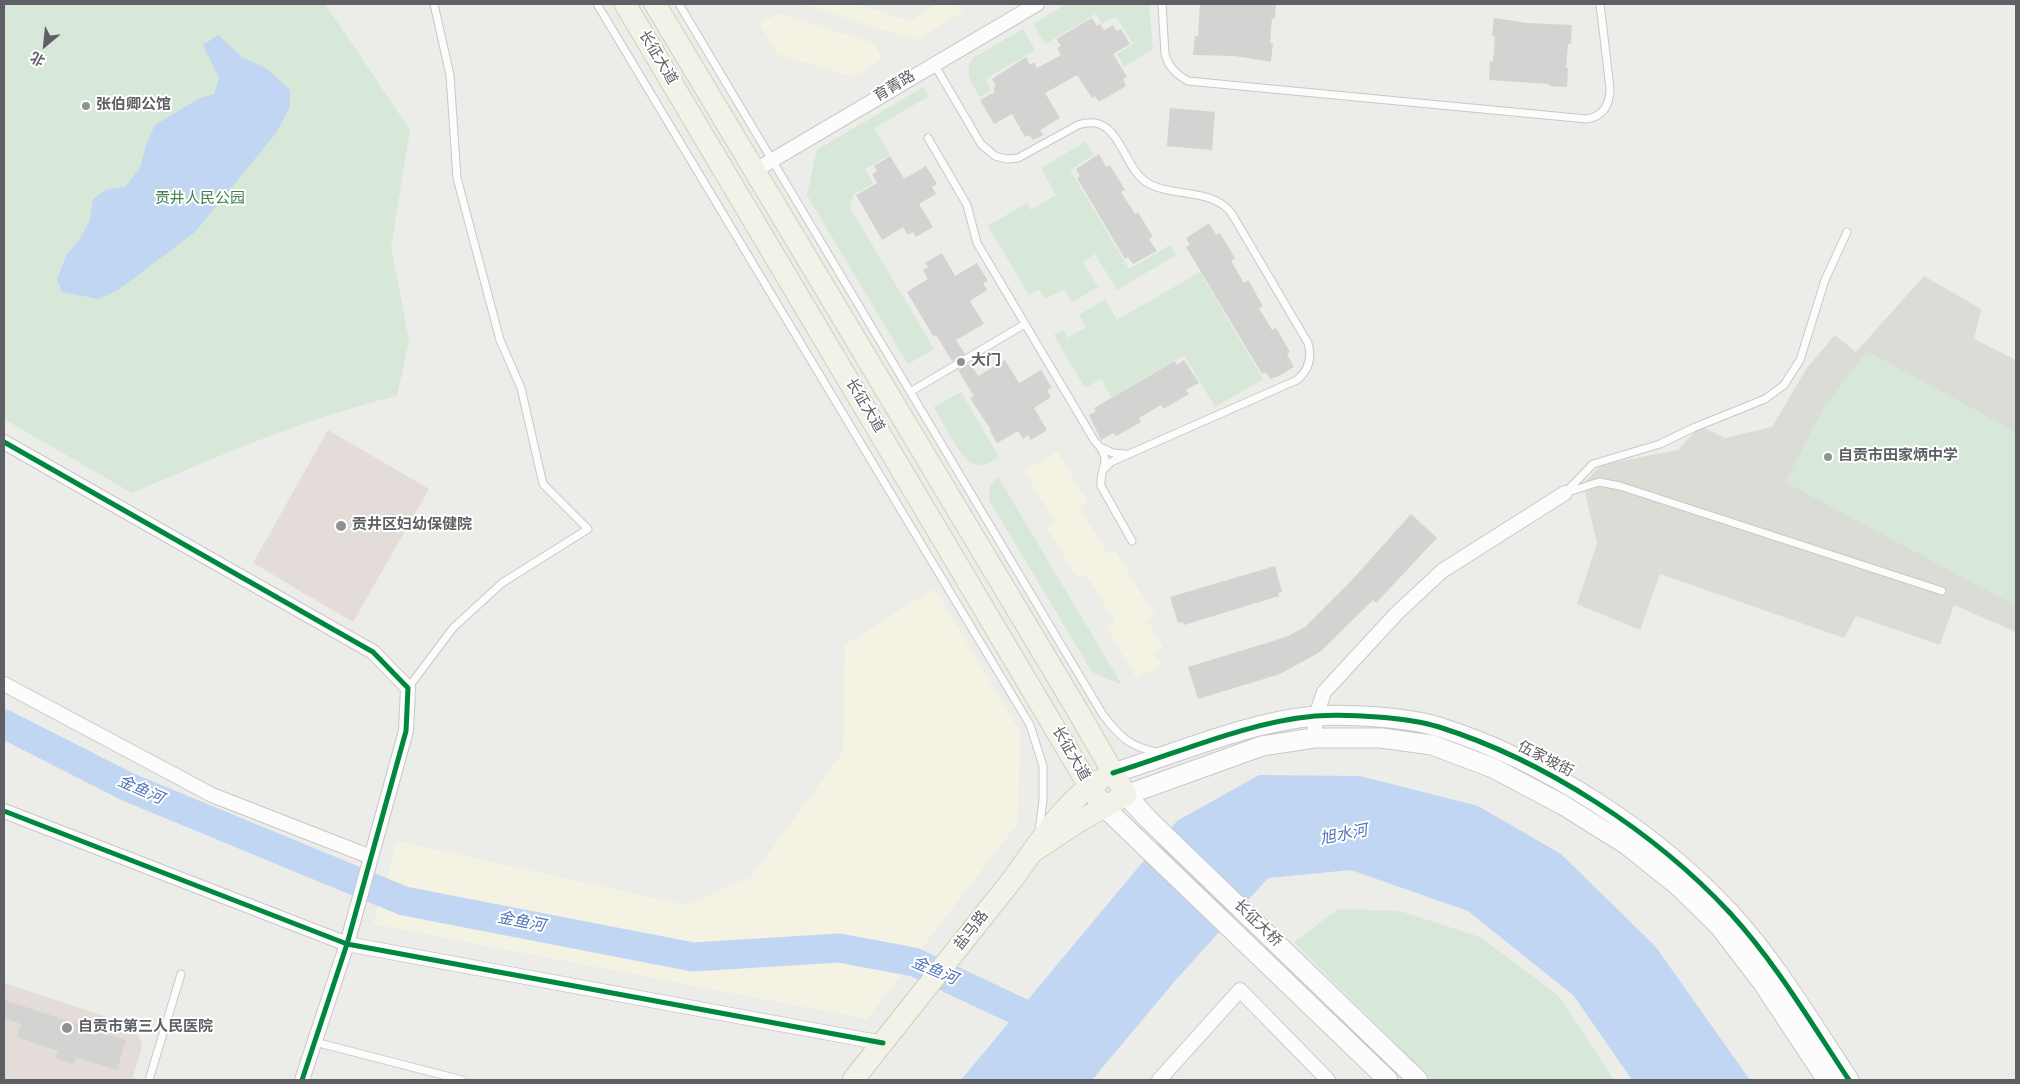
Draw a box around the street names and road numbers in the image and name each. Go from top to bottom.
street label: 长征大道 [634,28,680,88]
street label: 育菁路 [871,68,919,106]
street label: 长征大道 [841,376,887,436]
street label: 长征大道 [1047,724,1093,784]
street label: 伍家坡街 [1514,738,1576,782]
street label: 长征大桥 [1229,897,1285,951]
street label: 盐马路 [951,908,993,954]

